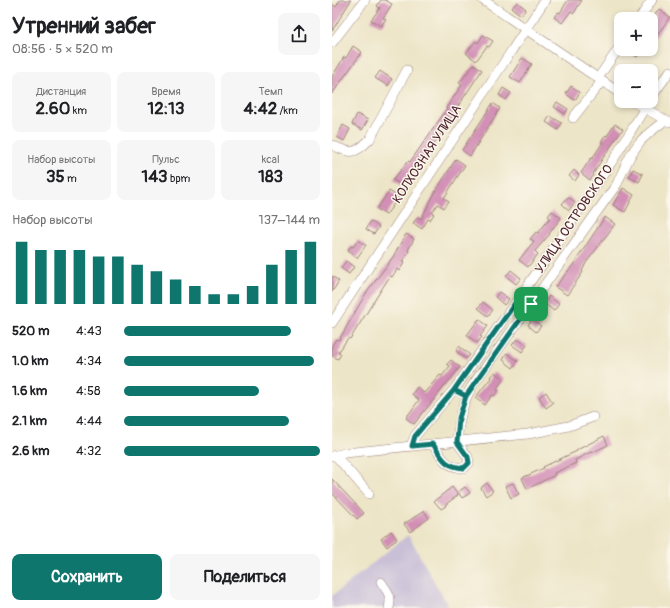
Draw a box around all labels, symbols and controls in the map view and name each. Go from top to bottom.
text: Утренний забег [12,12,156,40]
map controls [614,12,658,108]
button: + [614,12,658,56]
button: share [278,13,320,55]
text: 08:56 · 5 × 520 m [12,41,113,57]
button: − [614,64,658,108]
text: Дистанция [36,85,86,98]
text: Время [151,85,181,98]
text: Темп [258,85,283,98]
text: 2.60 [36,98,70,119]
text: 12:13 [148,98,184,119]
text: 4:42 [243,98,277,119]
street label: КОЛХОЗНАЯ УЛИЦА [389,101,465,206]
text: km [70,104,87,117]
text: /km [277,104,298,117]
text: Набор высоты [27,153,95,166]
text: Пульс [152,153,180,166]
text: kcal [262,153,280,166]
street label: УЛИЦА ОСТРОВСКОГО [532,162,616,276]
text: 35 [46,166,65,187]
text: 143 [142,166,168,187]
text: 183 [258,166,283,187]
text: m [65,172,77,185]
text: bpm [168,172,190,185]
text: Набор высоты [12,212,93,228]
text: 137–144 m [259,212,320,228]
pin [514,287,548,321]
icon: arrive [520,293,542,315]
text: 520 m [12,323,50,339]
text: 4:43 [76,323,102,339]
text: 1.0 km [12,353,49,369]
text: 4:34 [76,353,102,369]
text: 1.6 km [12,383,47,399]
text: 4:58 [76,383,101,399]
text: 2.1 km [12,413,47,429]
text: 4:44 [76,413,102,429]
text: 2.6 km [12,443,49,459]
text: 4:32 [76,443,102,459]
button: Сохранить [12,554,162,600]
button: Поделиться [170,554,320,600]

